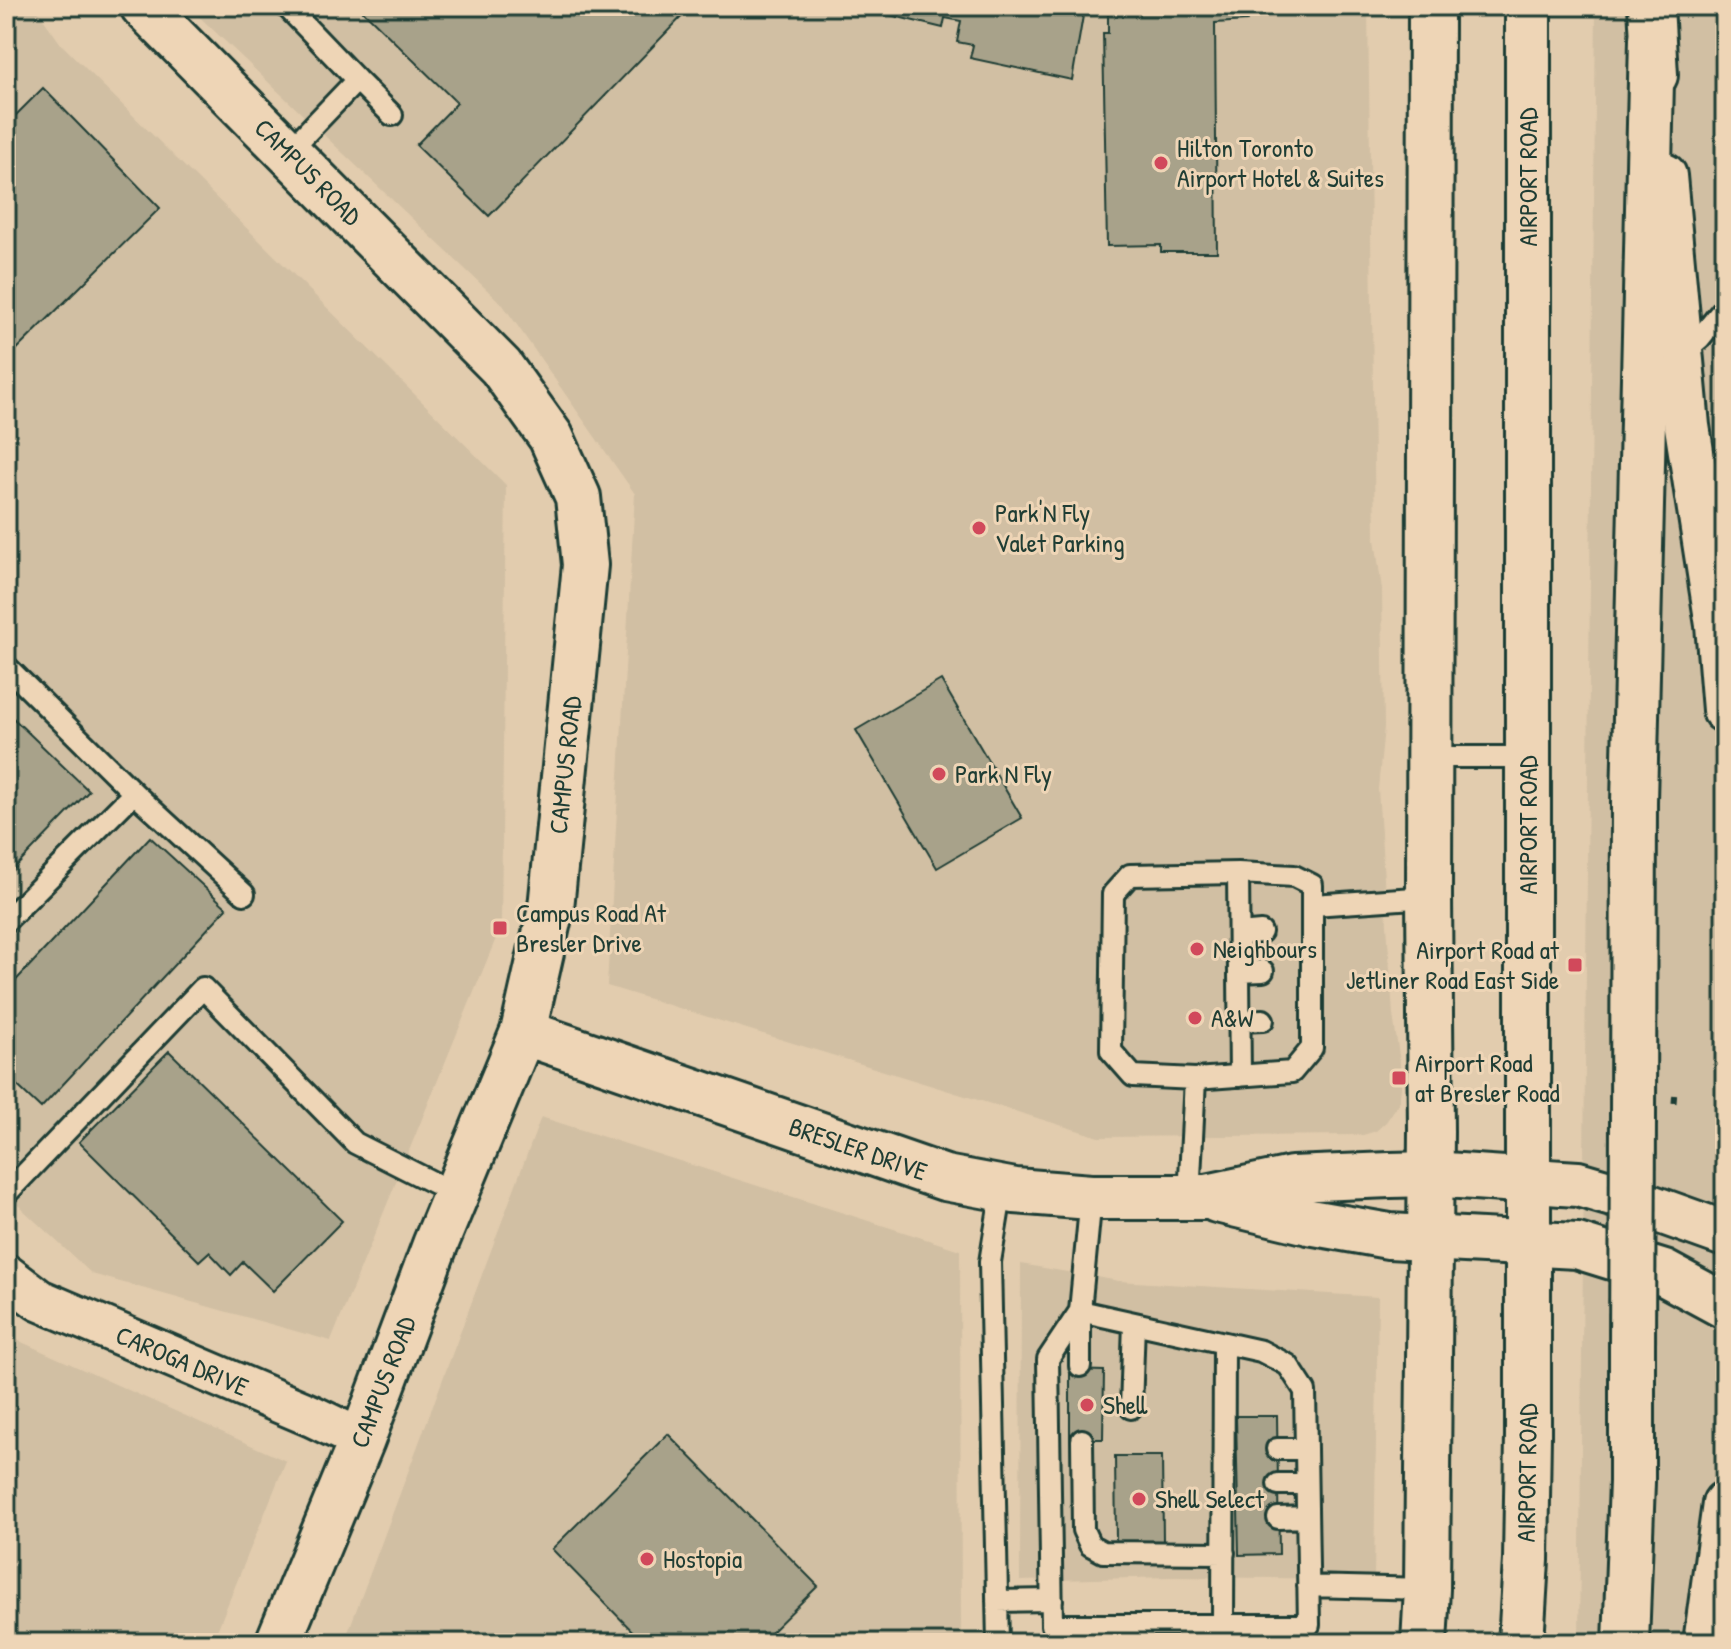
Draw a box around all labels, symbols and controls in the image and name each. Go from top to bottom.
street label: AIRPORT ROAD [1510,107,1545,246]
street label: CAMPUS ROAD [247,110,370,233]
place label: Hilton Toronto Airport Hotel & Suites [1177,130,1384,195]
marker: Hilton Toronto Airport Hotel & Suites [1152,154,1170,172]
place label: Park'N Fly Valet Parking [995,495,1125,560]
marker: Park'N Fly Valet Parking [970,519,988,537]
street label: CAMPUS ROAD [540,694,589,836]
street label: AIRPORT ROAD [1510,755,1545,894]
place label: Park N Fly [955,756,1052,791]
marker: Park N Fly [930,765,948,783]
place label: Campus Road At Bresler Drive [516,895,667,960]
marker: Campus Road At Bresler Drive [491,919,509,937]
place label: Neighbours [1213,931,1317,966]
place label: Airport Road at Jetliner Road East Side [1346,932,1560,997]
marker: Neighbours [1188,940,1206,958]
marker: Airport Road at Jetliner Road East Side [1566,956,1584,974]
place label: A&W [1211,1000,1253,1035]
marker: A&W [1186,1009,1204,1027]
place label: Airport Road at Bresler Road [1415,1045,1560,1110]
marker: Airport Road at Bresler Road [1390,1069,1408,1087]
street label: BRESLER DRIVE [785,1109,932,1189]
street label: CAMPUS ROAD [341,1310,424,1453]
street label: CAROGA DRIVE [111,1317,254,1404]
place label: Shell [1103,1387,1148,1422]
marker: Shell [1078,1396,1096,1414]
street label: AIRPORT ROAD [1508,1403,1545,1543]
place label: Shell Select [1155,1481,1265,1516]
marker: Shell Select [1130,1490,1148,1508]
place label: Hostopia [663,1541,742,1576]
marker: Hostopia [638,1550,656,1568]

